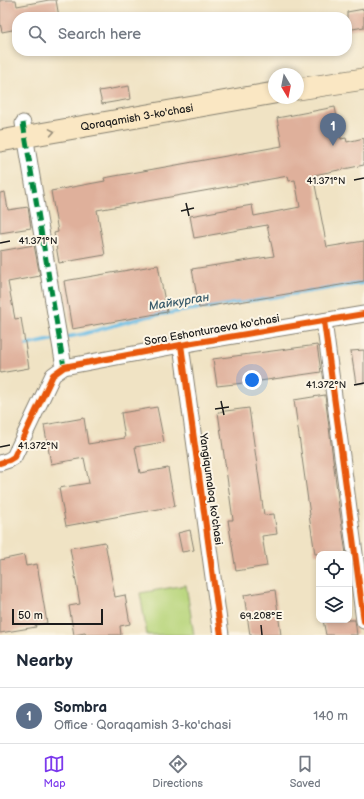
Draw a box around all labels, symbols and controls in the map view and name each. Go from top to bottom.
search box [12,12,352,56]
icon: search [26,23,48,45]
text: Search here [58,25,141,44]
north arrow [268,68,304,104]
street label: Qoraqamish 3-ko'chasi [79,101,194,133]
pin: 1 [320,113,346,146]
one-way arrow [49,128,55,136]
text: 41.371°N [307,175,345,187]
text: 41.371°N [19,235,57,247]
water label: Майкурган [148,290,211,314]
street label: Sora Eshonturaeva ko'chasi [143,312,281,348]
your location [242,370,262,390]
text: 41.372°N [306,379,346,391]
street label: Yangiqumaloq ko'chasi [197,431,225,546]
text: 41.372°N [18,440,58,452]
map controls [316,551,352,623]
button: locate [316,551,352,587]
button: layers [316,587,352,623]
scale bar [12,607,103,626]
text: 50 m [18,609,43,622]
text: 69.208°E [240,610,283,622]
text: Nearby [16,651,73,671]
text: Sombra [54,698,107,717]
text: 1 [26,708,32,724]
text: 140 m [313,708,348,724]
text: Office · Qoraqamish 3-ko'chasi [54,717,231,733]
tab: Map [43,753,66,790]
tab: Directions [152,753,203,790]
tab: Saved [290,753,321,790]

